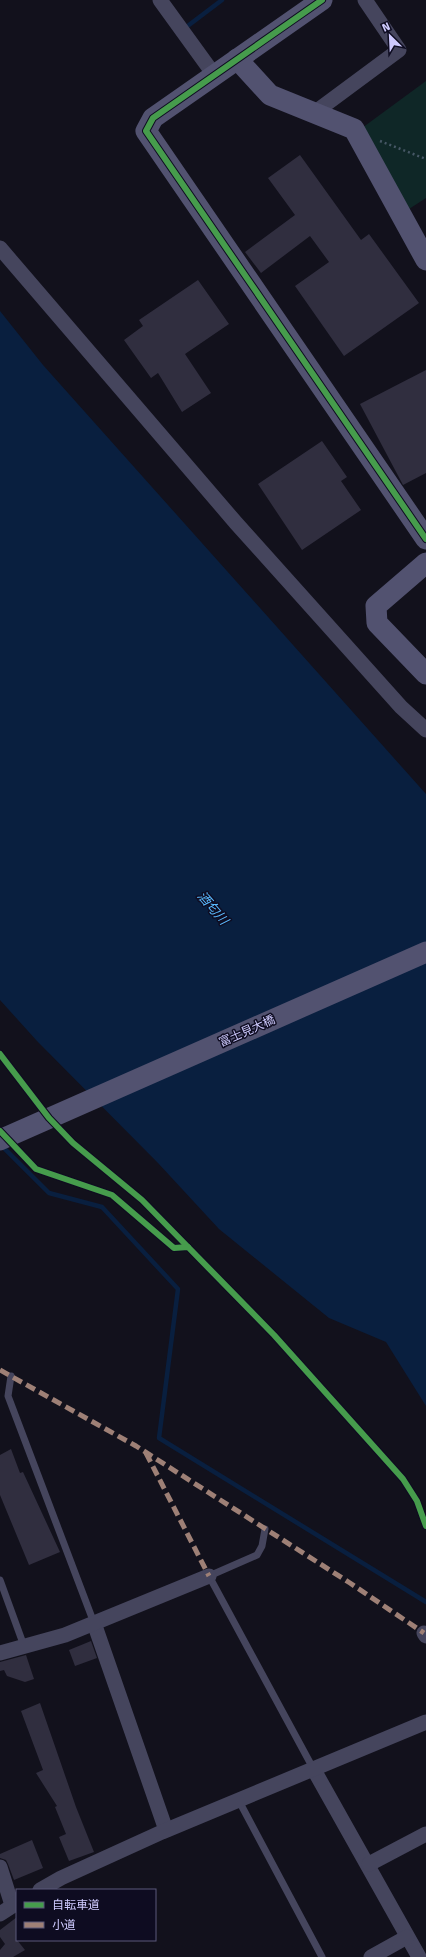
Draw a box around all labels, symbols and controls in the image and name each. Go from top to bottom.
north arrow [370,16,410,56]
text: N [380,20,392,35]
water label: 酒匂川 [195,888,233,929]
street label: 富士見大橋 [217,1012,277,1050]
legend [16,1889,156,1941]
text: 自転車道 [52,1898,100,1912]
text: 小道 [52,1918,76,1932]

